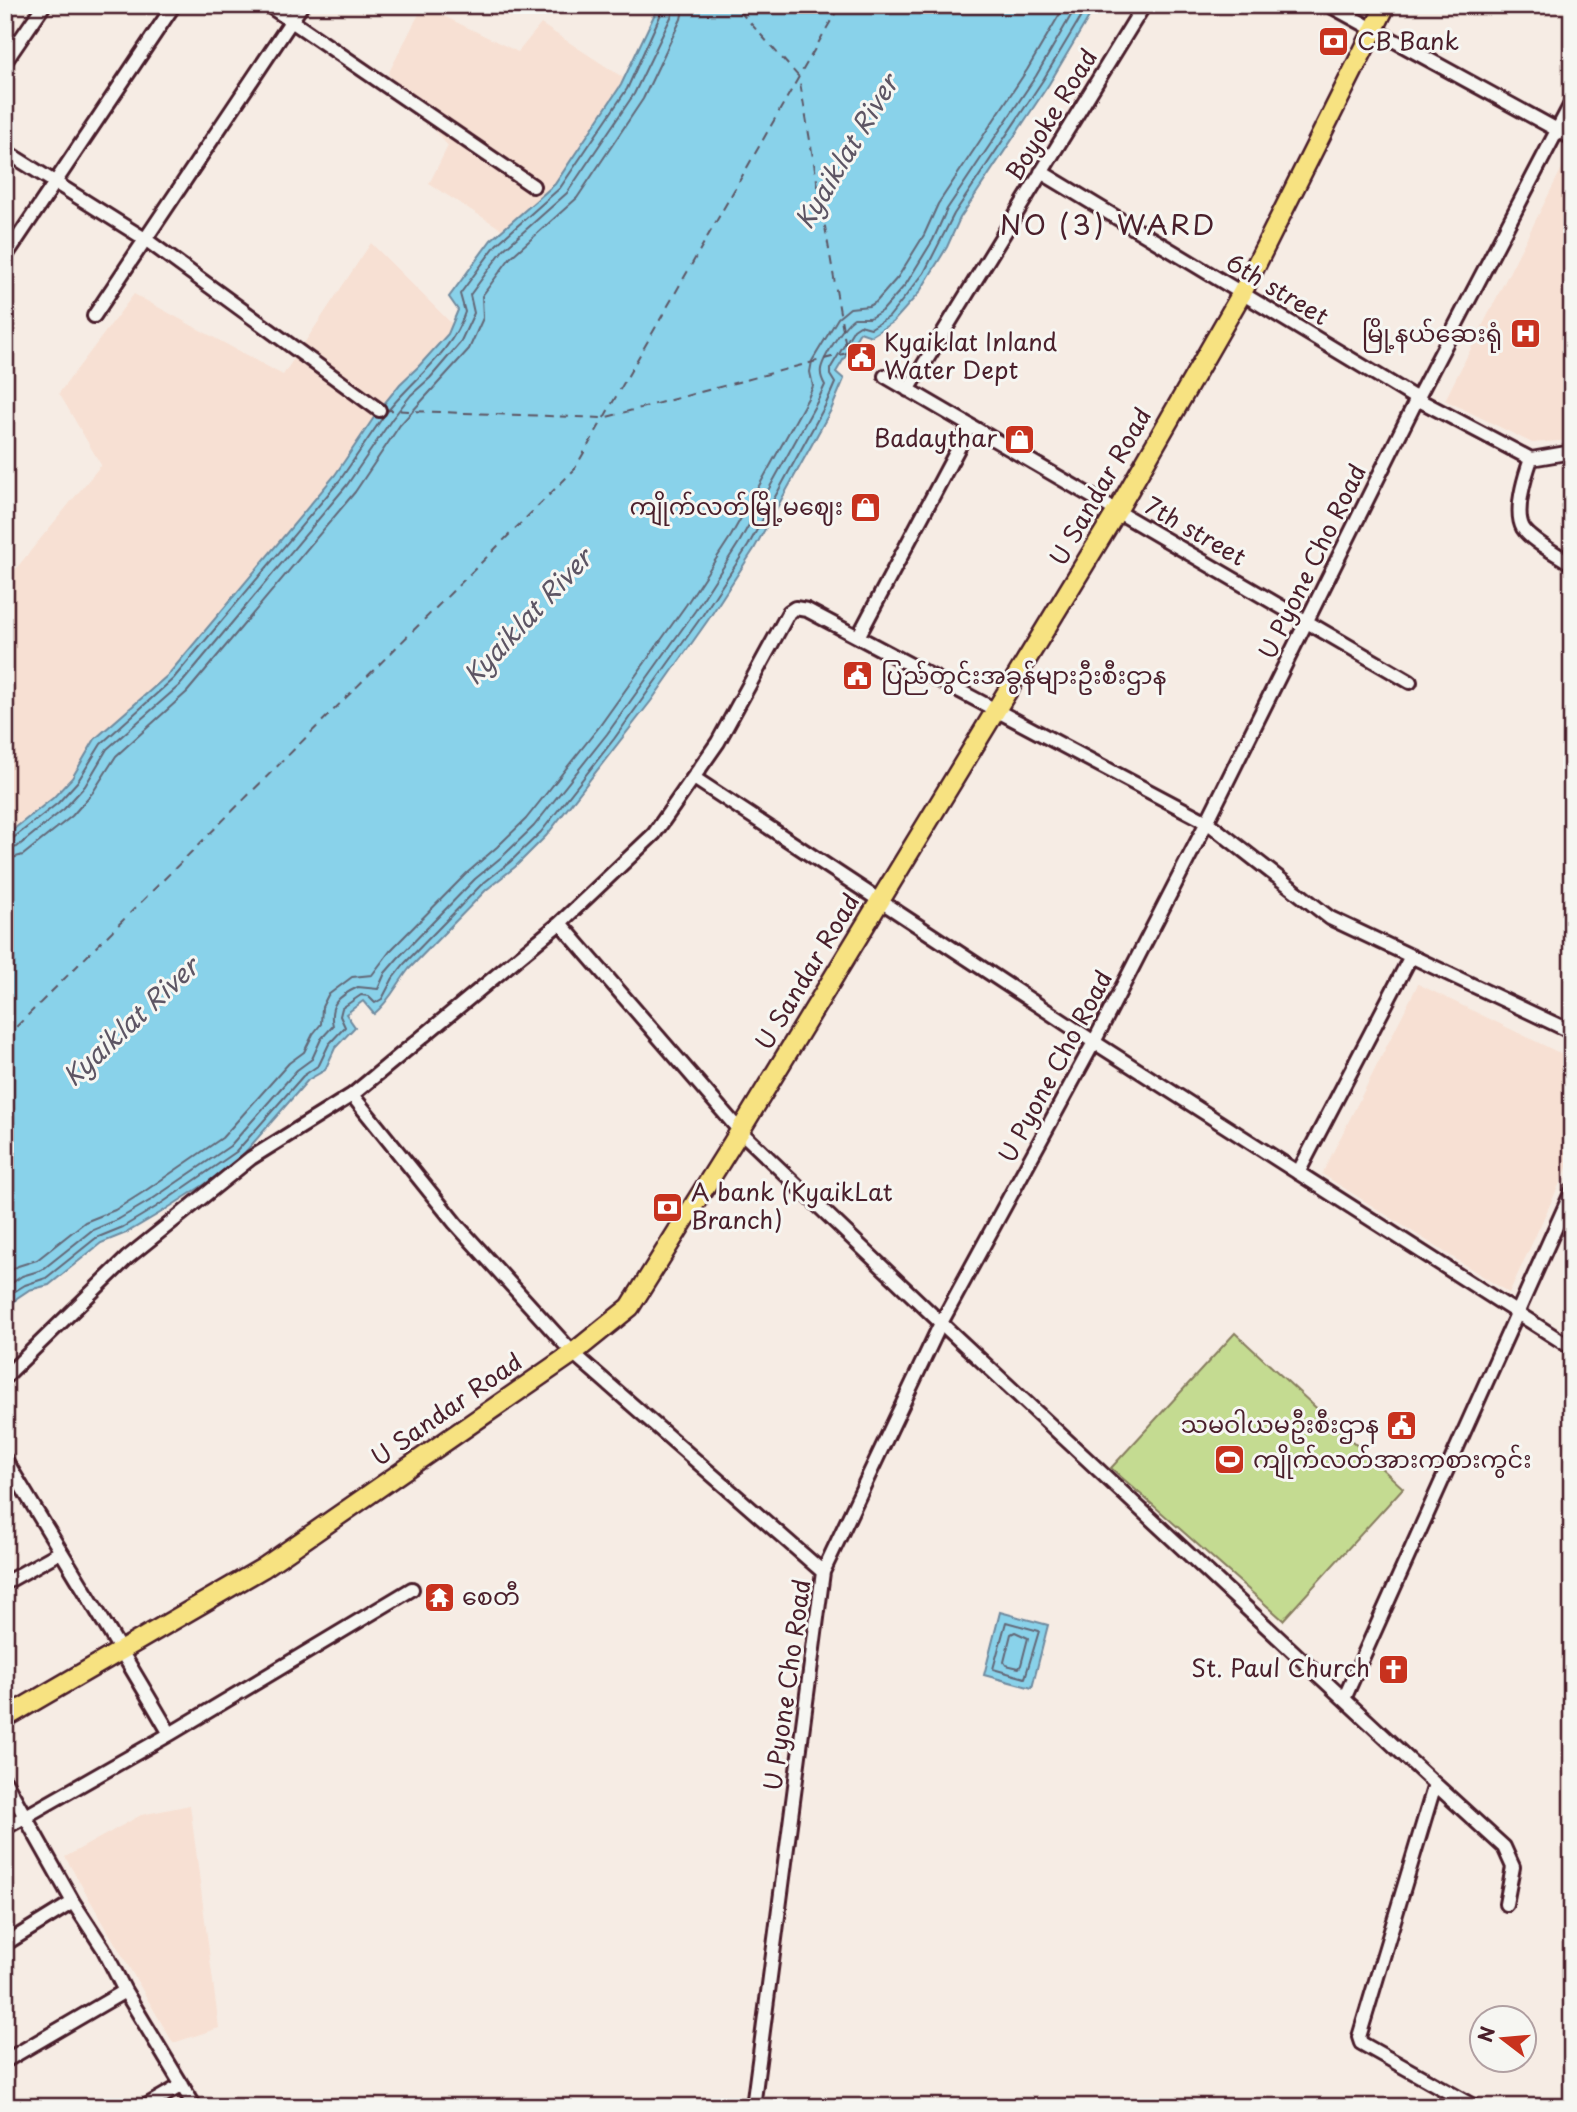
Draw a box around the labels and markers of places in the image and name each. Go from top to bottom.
place label: CB Bank [1357,22,1459,58]
bank icon: CB Bank [1317,25,1351,59]
place label: မြို့နယ်ဆေးရုံ [1362,314,1502,353]
hospital icon: မြို့နယ်ဆေးရုံ [1508,317,1542,351]
place label: Kyaiklat Inland Water Dept [884,323,1058,387]
public building icon: Kyaiklat Inland Water Dept [844,340,878,374]
place label: Badaythar [874,419,997,455]
shop icon: Badaythar [1003,422,1037,456]
place label: ကျိုက်လတ်မြို့မဈေး [629,487,843,526]
shop icon: ကျိုက်လတ်မြို့မဈေး [849,490,883,524]
place label: ပြည်တွင်းအခွန်များဦးစီးဌာန [881,656,1166,695]
public building icon: ပြည်တွင်းအခွန်များဦးစီးဌာန [841,659,875,693]
place label: A bank (KyaikLat Branch) [691,1173,893,1237]
bank icon: A bank (KyaikLat Branch) [651,1190,685,1224]
place label: သမဝါယမဦးစီးဌာန [1181,1405,1379,1444]
public building icon: သမဝါယမဦးစီးဌာန [1385,1408,1419,1442]
place label: ကျိုက်လတ်အားကစားကွင်း [1253,1440,1532,1479]
sports icon: ကျိုက်လတ်အားကစားကွင်း [1213,1443,1247,1477]
place label: စေတီ [462,1577,520,1613]
temple icon: စေတီ [422,1580,456,1614]
place label: St. Paul Church [1191,1649,1370,1685]
church icon: St. Paul Church [1376,1652,1410,1686]

